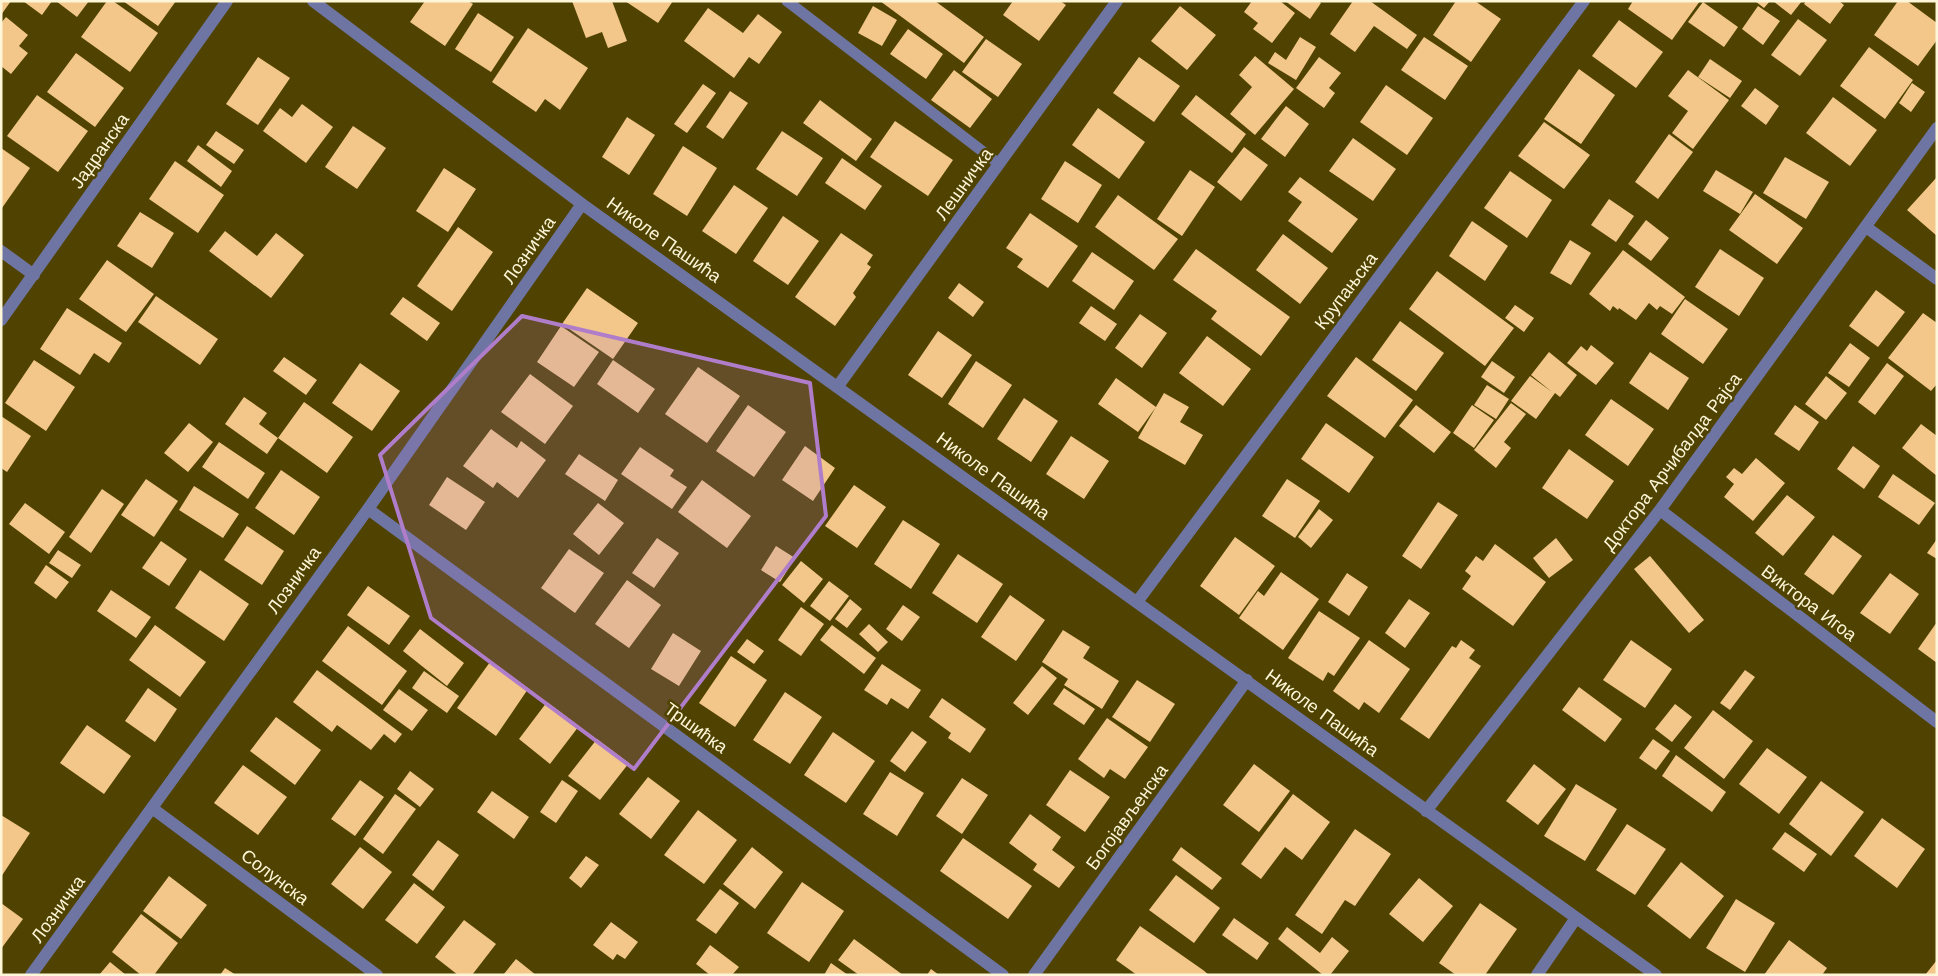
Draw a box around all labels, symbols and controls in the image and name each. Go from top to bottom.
street label: Јадранска [66,108,134,192]
street label: Лешничка [930,143,997,224]
street label: Николе Пашића [603,192,726,287]
street label: Лозничка [498,211,560,287]
street label: Крупањска [1310,247,1382,333]
street label: Доктора Арчибалда Рајса [1598,368,1746,555]
street label: Николе Пашића [933,427,1055,524]
street label: Лозничка [262,541,325,617]
street label: Виктора Игоа [1758,560,1862,646]
street label: Николе Пашића [1262,664,1384,761]
street label: Тршићка [661,698,733,758]
street label: Богојављенска [1081,759,1172,873]
street label: Солунска [237,844,314,909]
street label: Лозничка [26,870,89,946]

